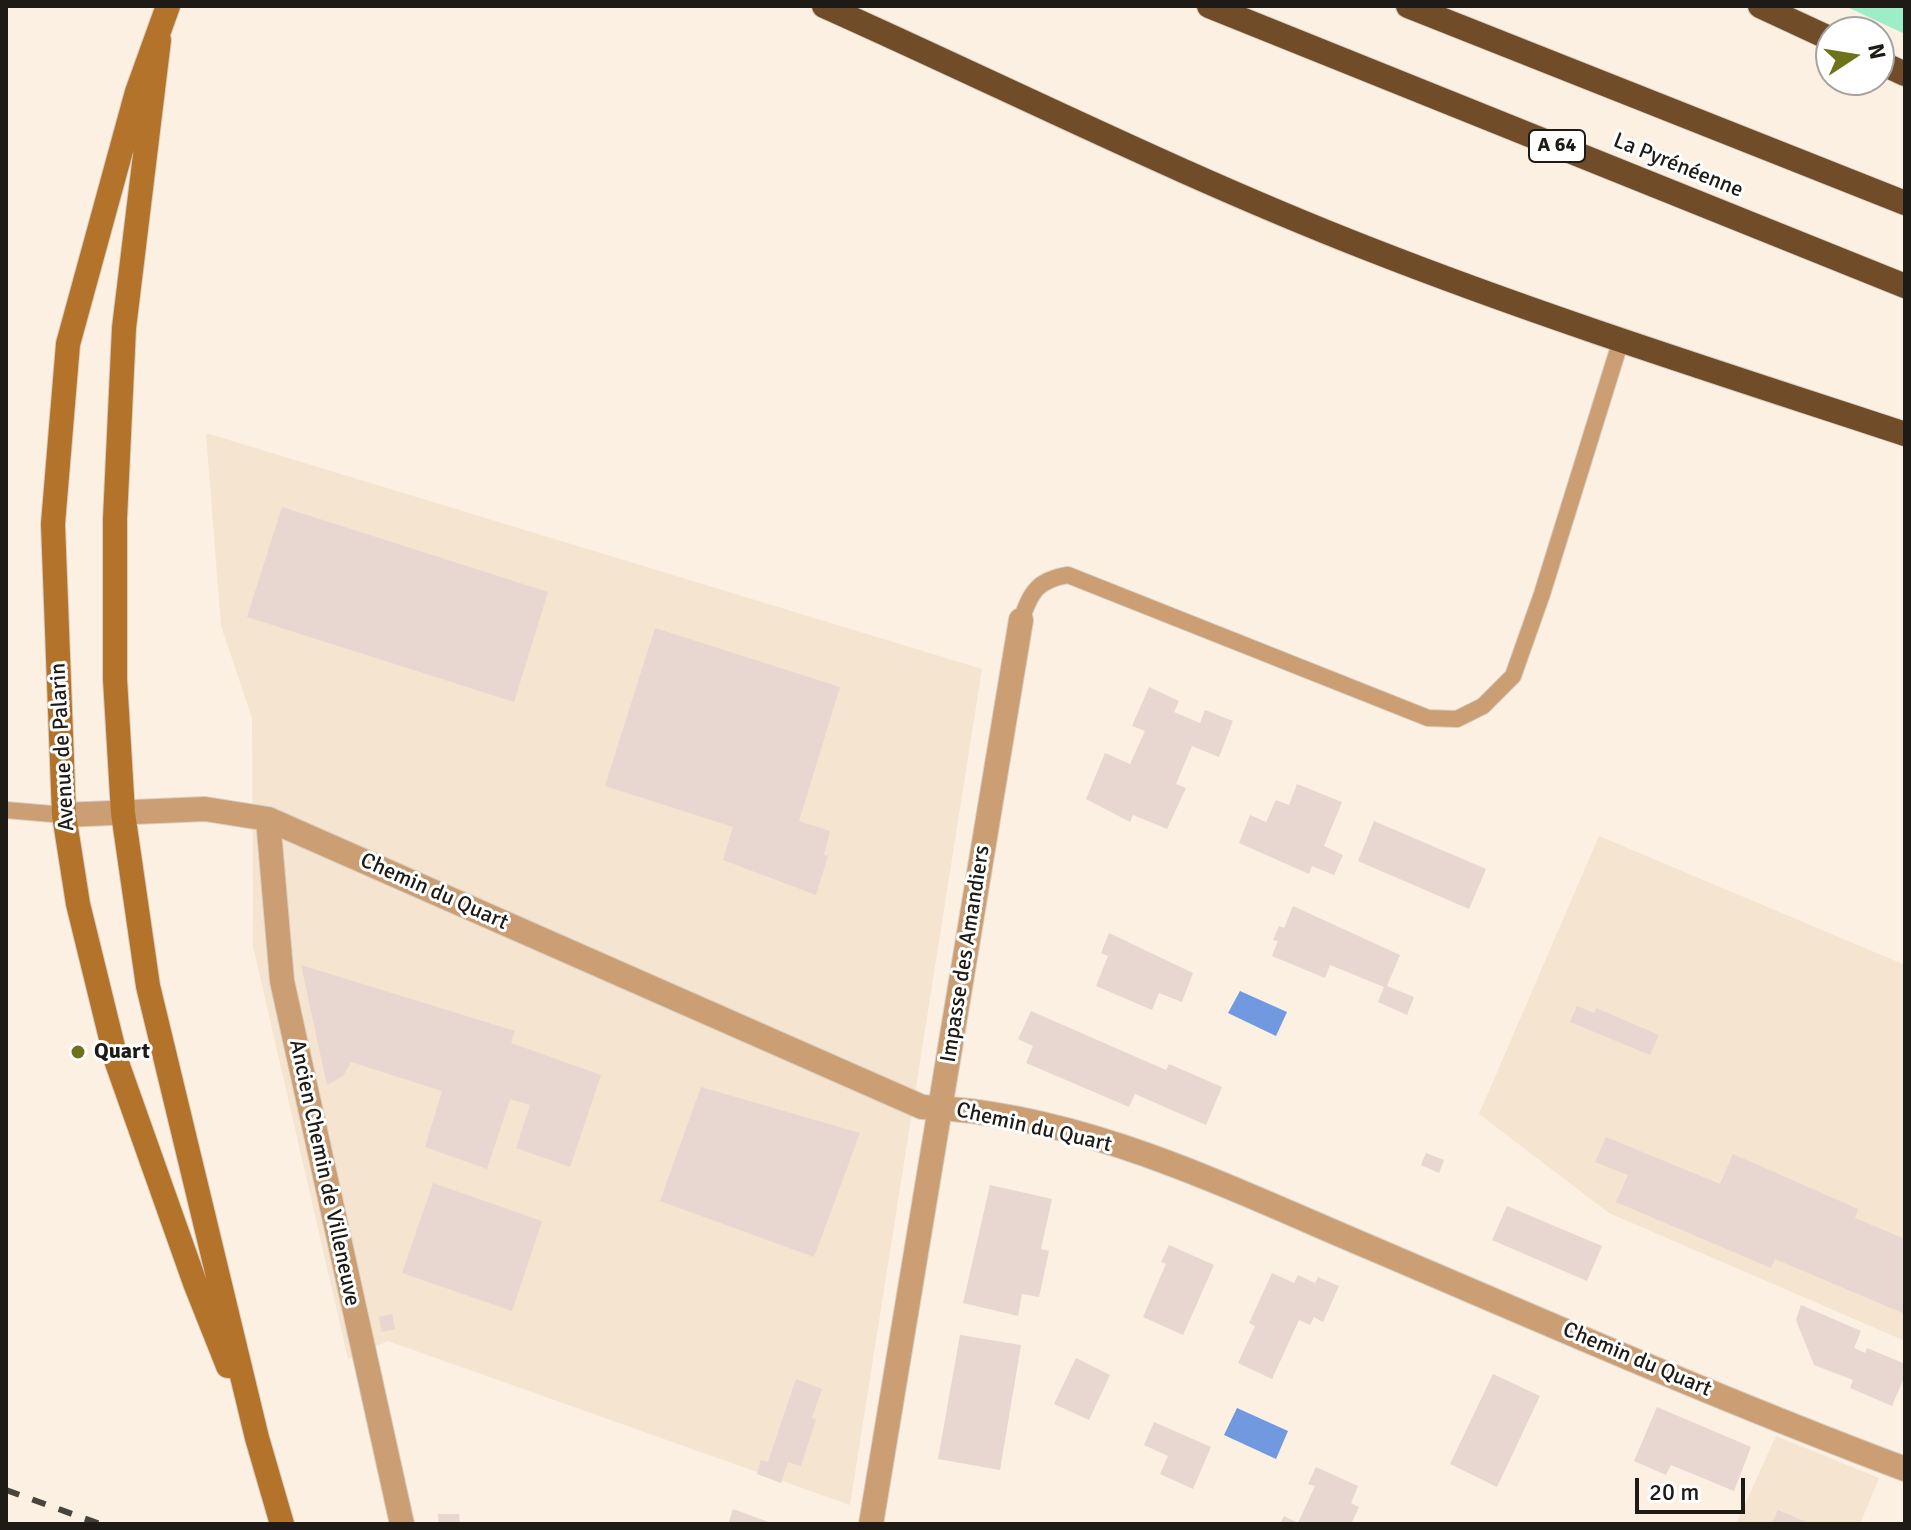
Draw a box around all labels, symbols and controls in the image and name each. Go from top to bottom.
north arrow [1815,16,1895,96]
text: N [1862,41,1892,62]
street label: La Pyrénéenne [1609,128,1747,204]
road number: A 64 [1529,130,1585,162]
street label: Avenue de Palarin [45,662,81,832]
street label: Impasse des Amandiers [936,844,996,1064]
street label: Chemin du Quart [356,848,512,936]
street label: Ancien Chemin de Villeneuve [283,1037,365,1309]
place label: Quart [94,1039,150,1065]
marker: Quart [69,1043,87,1061]
street label: Chemin du Quart [954,1097,1114,1159]
street label: Chemin du Quart [1559,1317,1715,1403]
scale bar [1639,1462,1749,1512]
text: 20 m [1649,1477,1699,1507]

